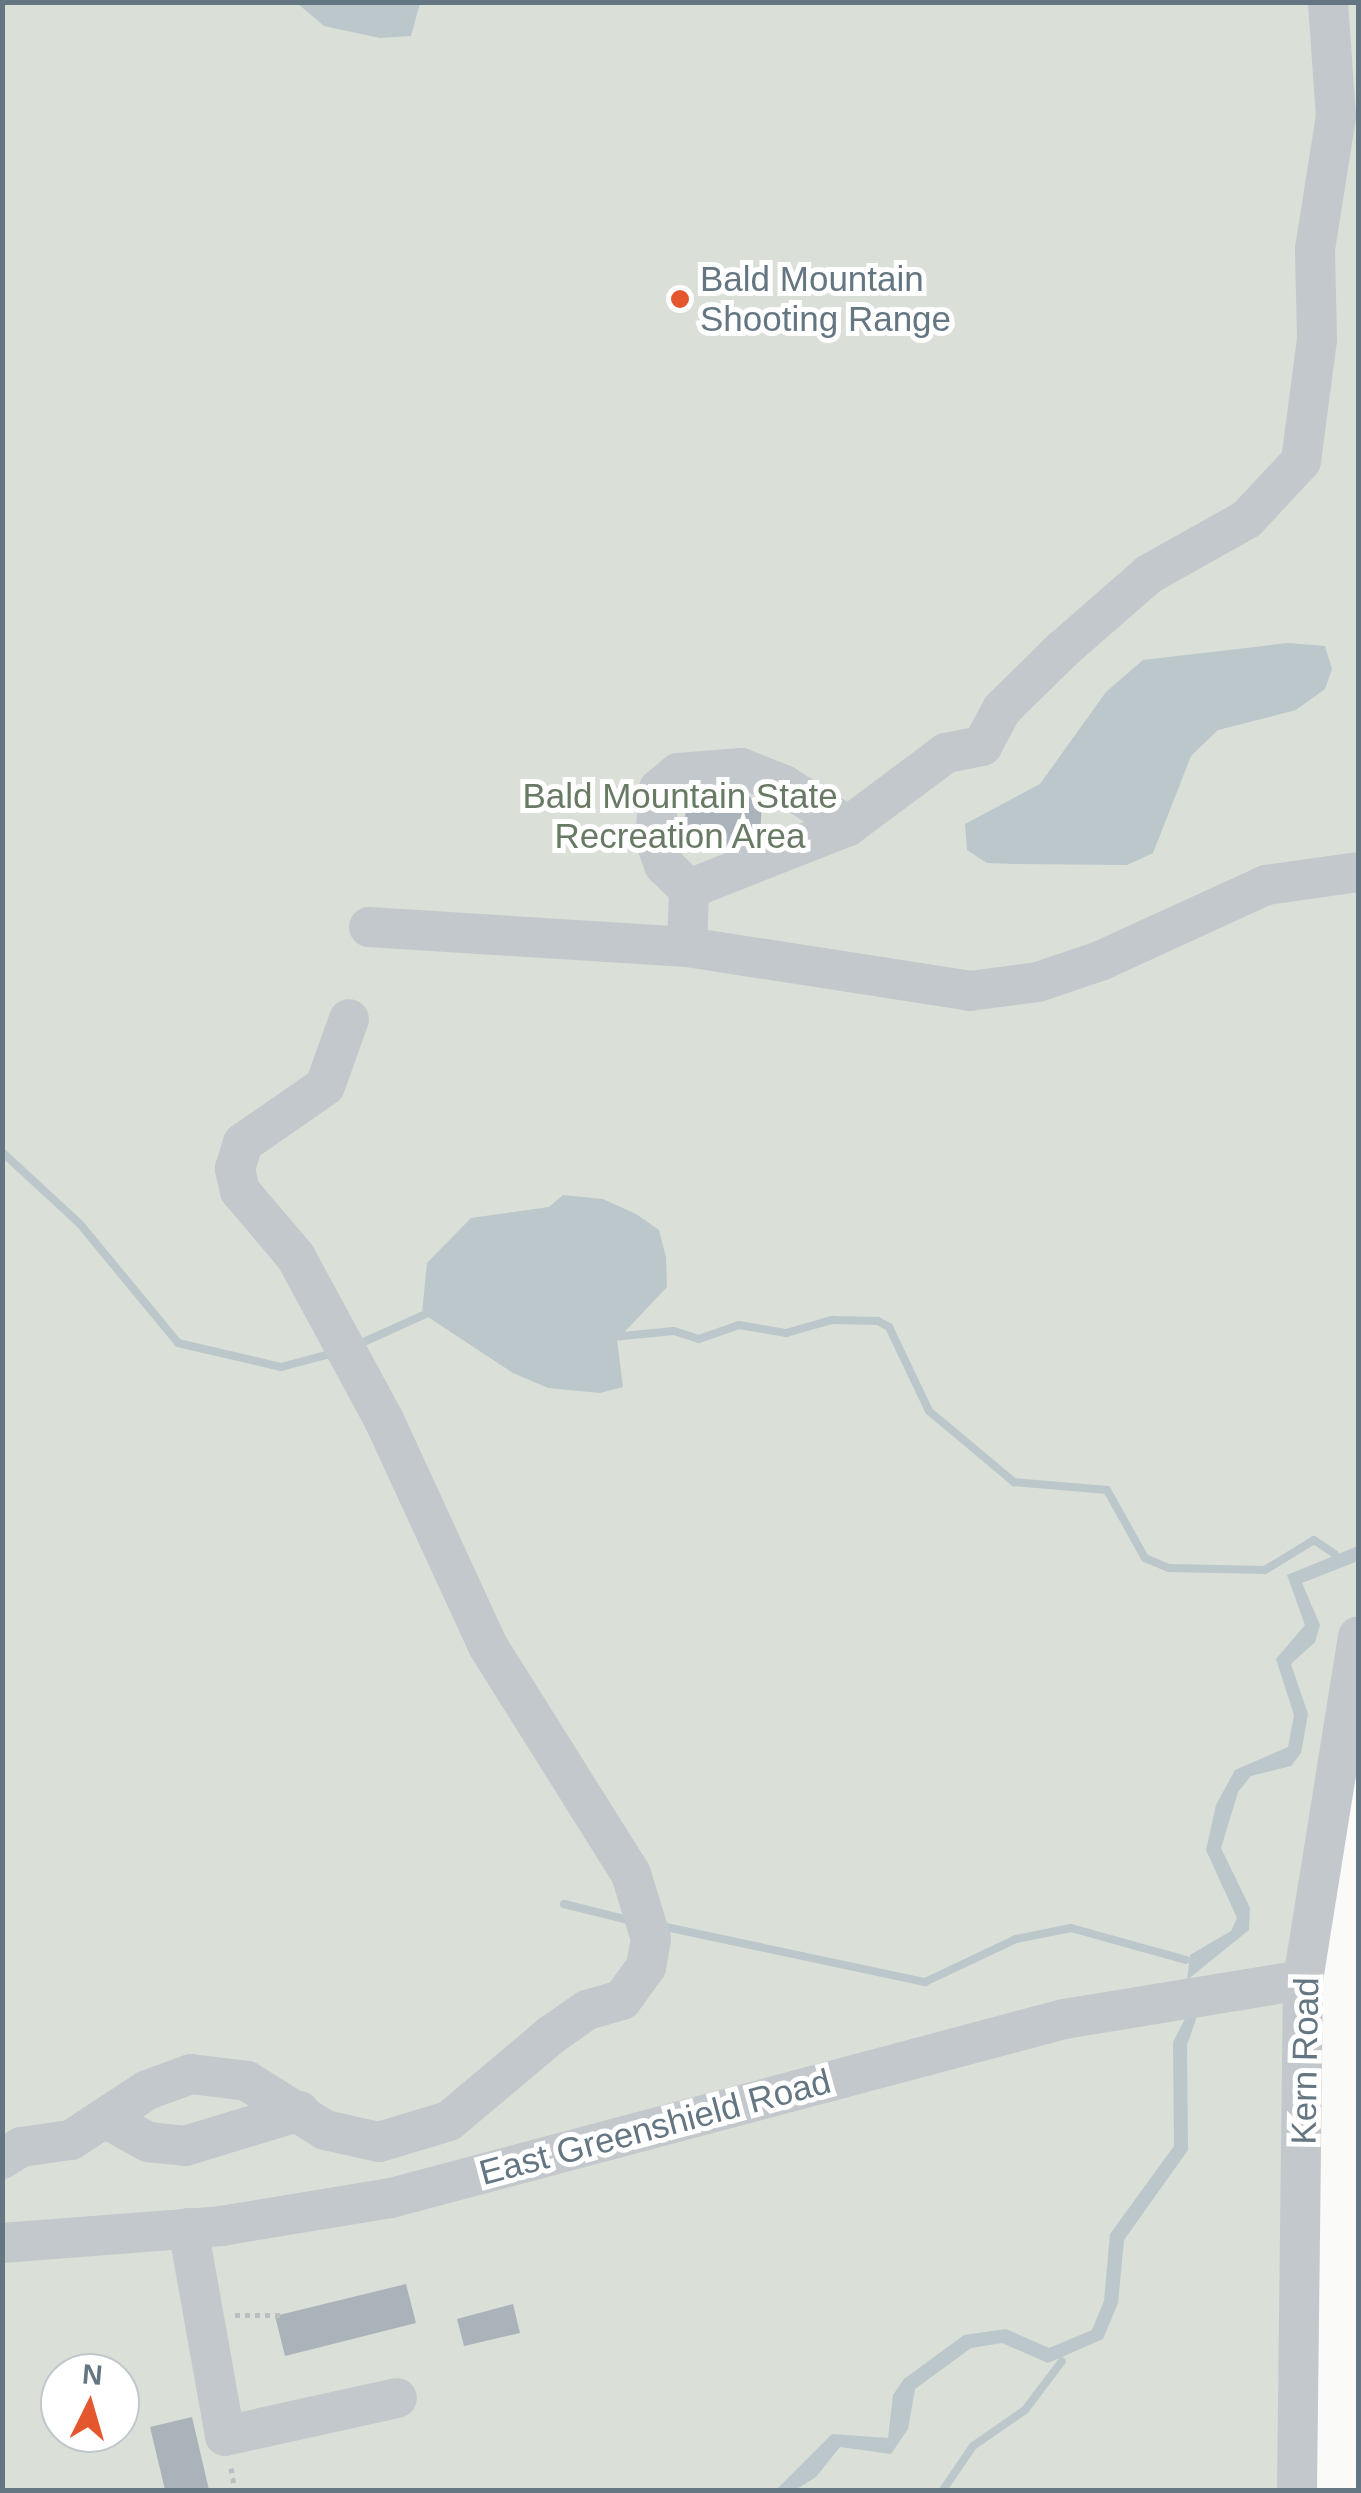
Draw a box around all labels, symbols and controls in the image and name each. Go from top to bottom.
place label: Bald Mountain Shooting Range [700,258,951,340]
marker: Bald Mountain Shooting Range [669,288,691,310]
park label: Bald Mountain State Recreation Area [522,775,838,857]
street label: Kern Road [1283,1977,1327,2145]
street label: East Greenshield Road [475,2060,835,2194]
north arrow [40,2353,140,2453]
text: N [81,2358,104,2391]

